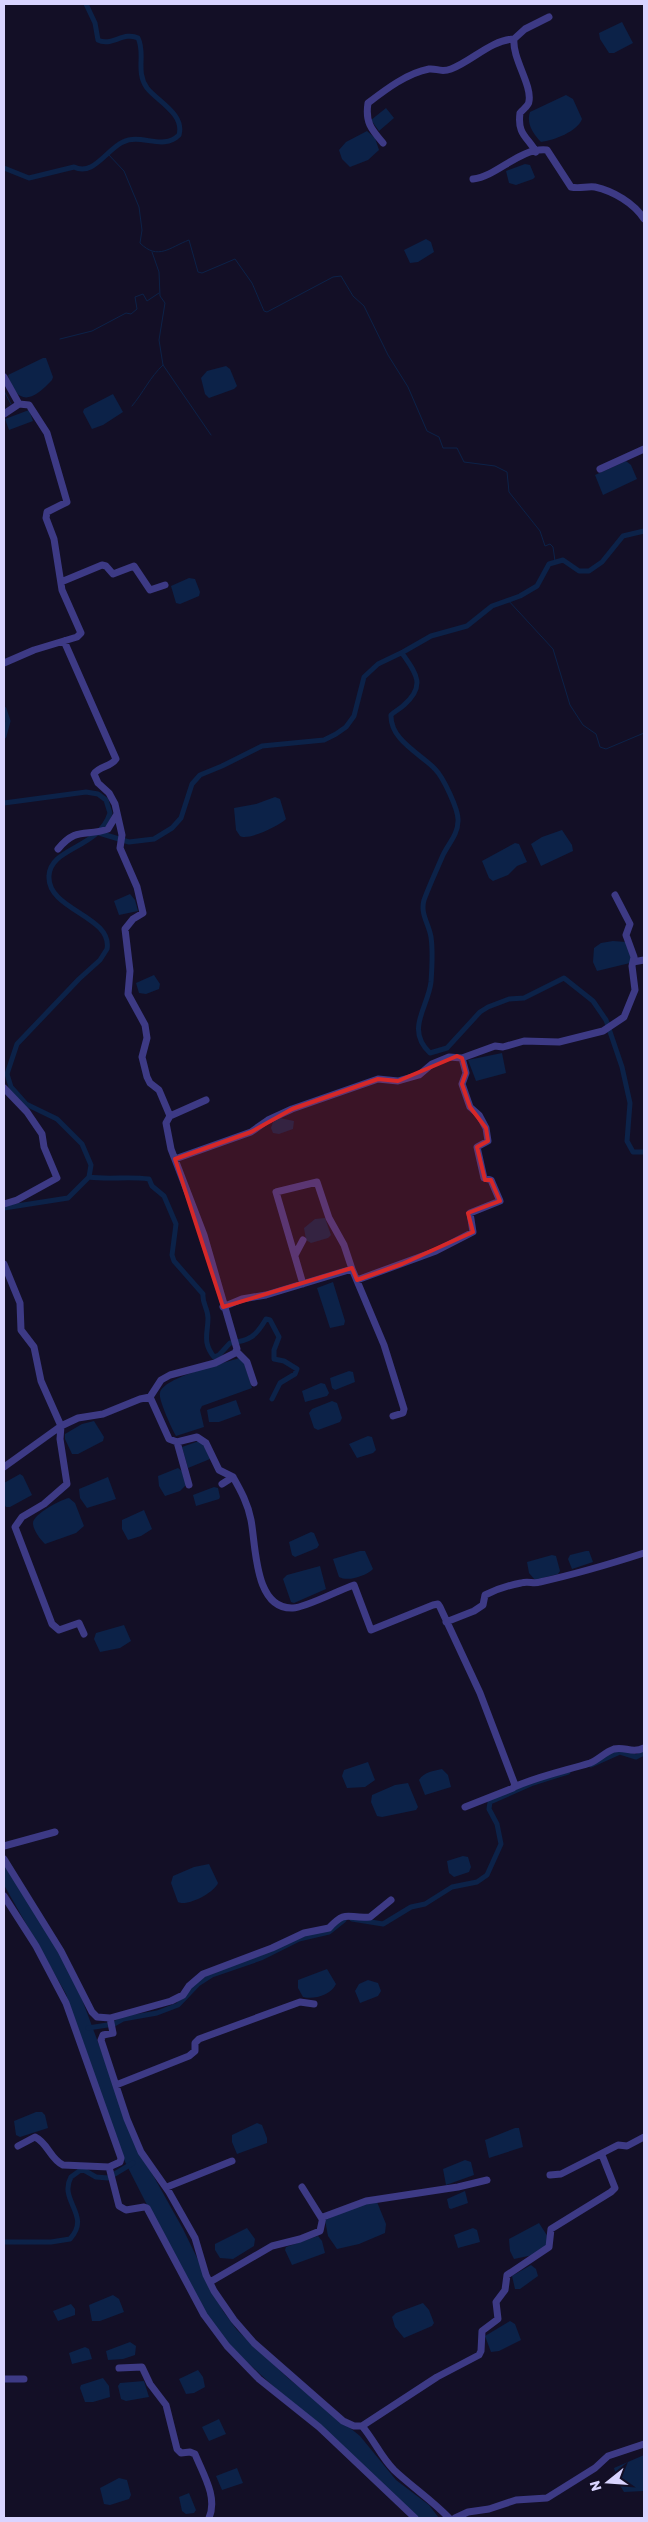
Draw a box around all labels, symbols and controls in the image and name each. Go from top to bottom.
north arrow [583,2457,633,2507]
text: N [586,2478,606,2493]

